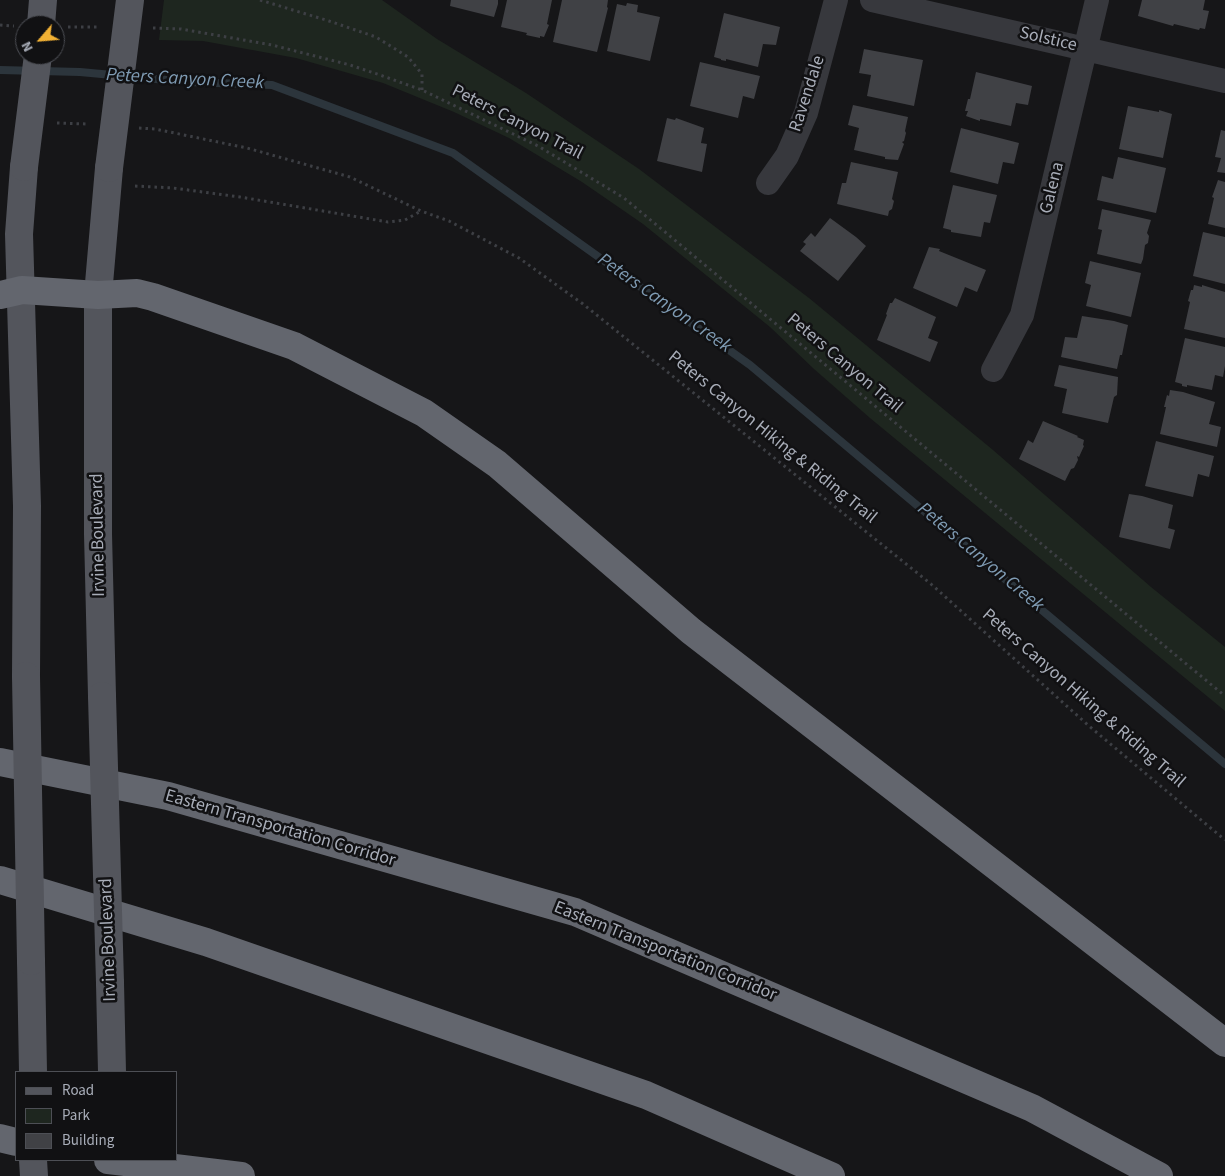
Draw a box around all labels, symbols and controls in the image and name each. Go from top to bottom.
north arrow [15,15,65,65]
street label: Solstice [1017,23,1079,57]
text: N [17,38,39,55]
street label: Ravendale [786,53,830,135]
water label: Peters Canyon Creek [105,64,265,96]
street label: Peters Canyon Trail [448,81,586,165]
street label: Galena [1036,160,1070,216]
water label: Peters Canyon Creek [593,249,735,359]
street label: Peters Canyon Trail [782,309,906,419]
street label: Peters Canyon Hiking & Riding Trail [663,347,881,529]
street label: Irvine Boulevard [87,473,111,597]
water label: Peters Canyon Creek [912,498,1048,618]
street label: Peters Canyon Hiking & Riding Trail [977,605,1189,793]
street label: Eastern Transportation Corridor [162,786,398,872]
street label: Irvine Boulevard [96,878,122,1002]
street label: Eastern Transportation Corridor [550,897,780,1007]
legend [15,1071,178,1161]
text: Road [62,1080,94,1101]
text: Park [62,1105,90,1126]
text: Building [62,1130,114,1151]

